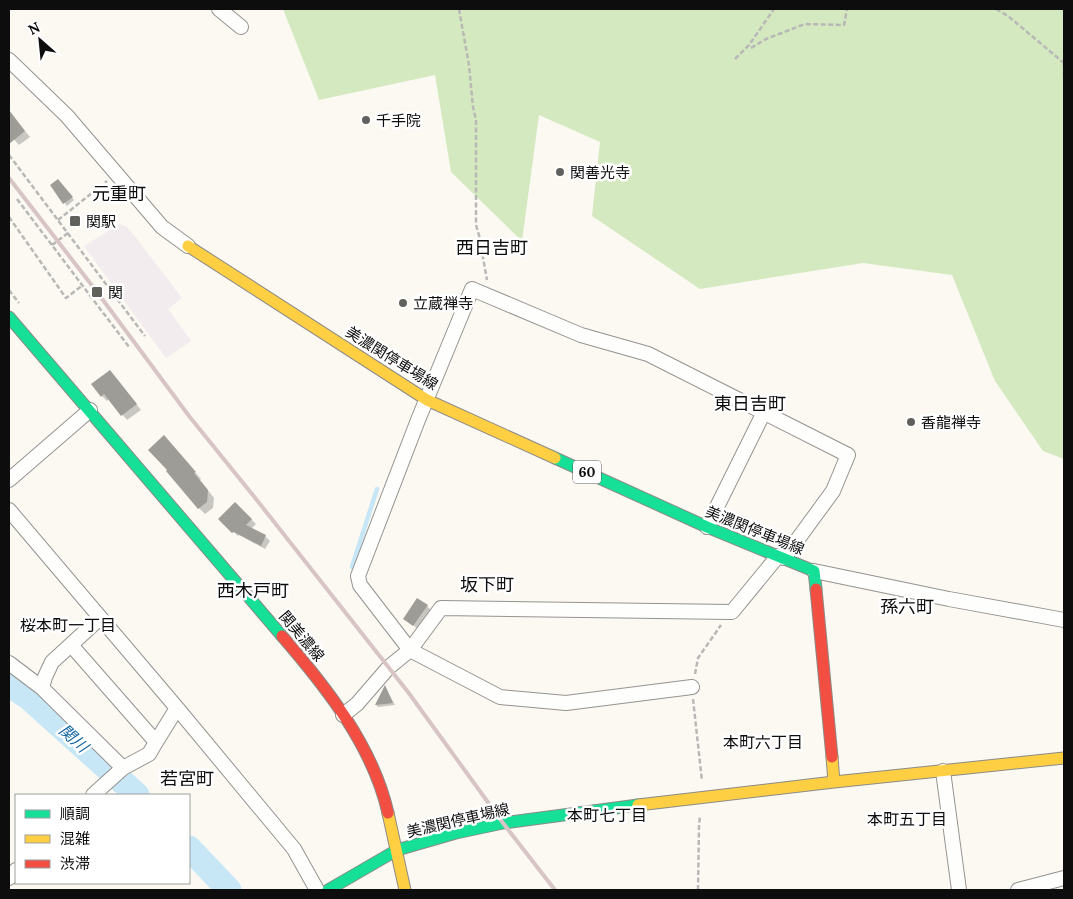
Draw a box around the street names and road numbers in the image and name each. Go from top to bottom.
street label: 美濃関停車場線 [342,322,442,394]
road number: 60 [573,461,601,484]
street label: 美濃関停車場線 [703,502,807,558]
street label: 関美濃線 [275,607,329,665]
street label: 美濃関停車場線 [405,799,511,841]

